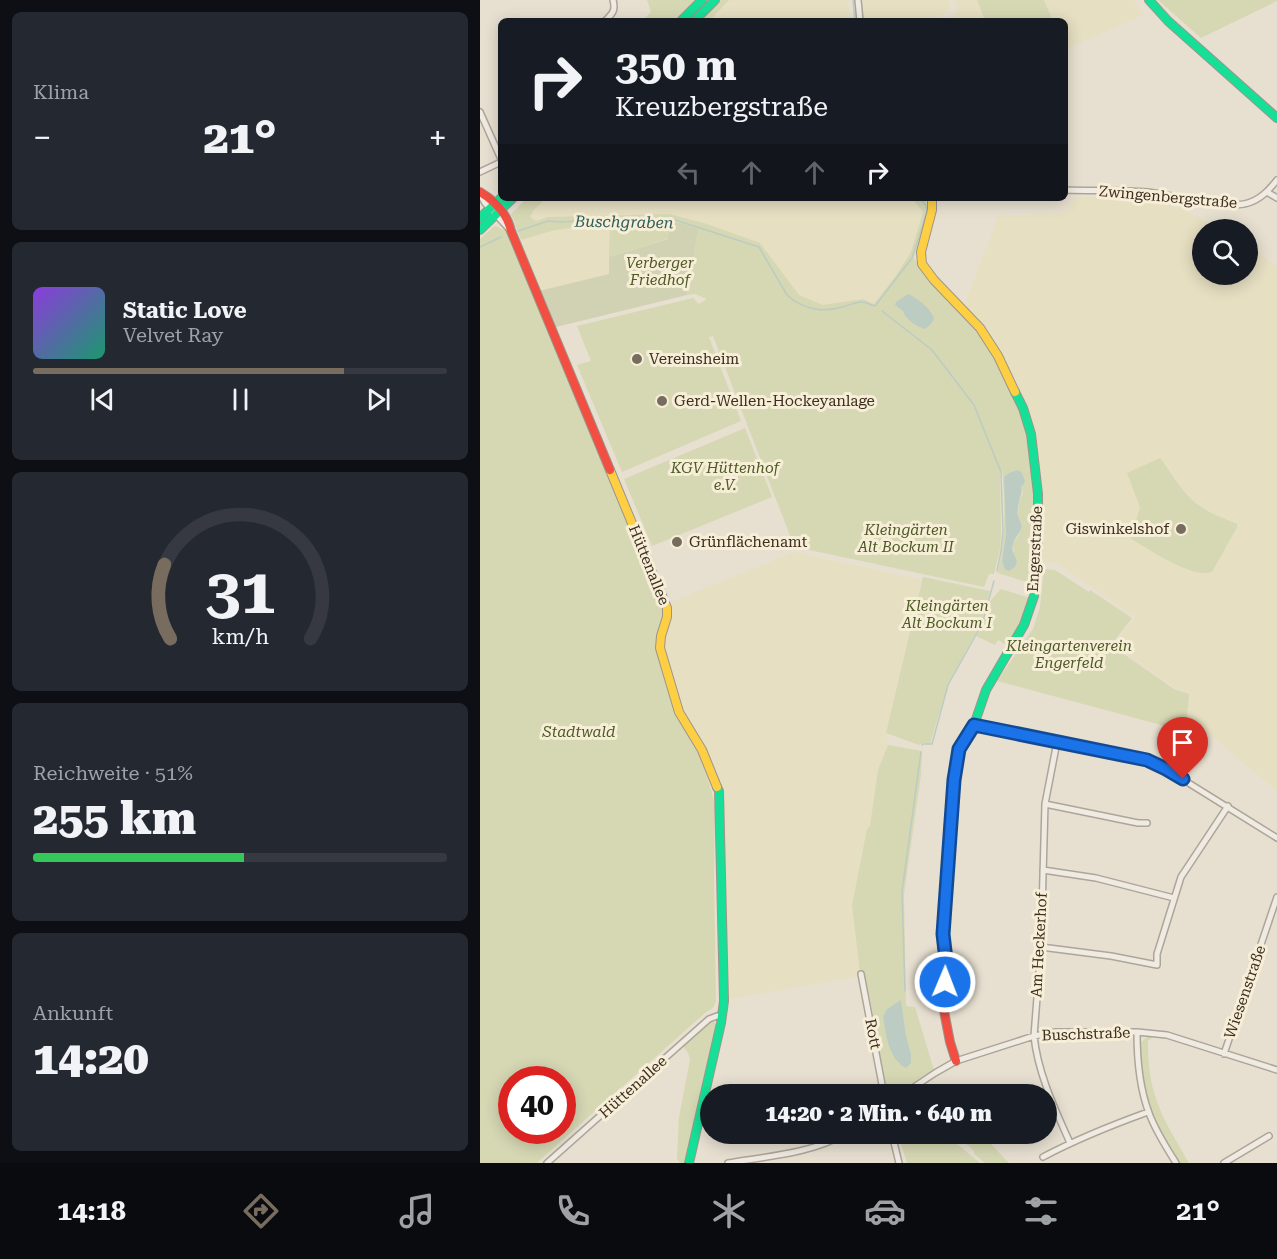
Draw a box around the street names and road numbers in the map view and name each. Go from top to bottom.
street label: Zwingenbergstraße [1098,182,1238,212]
street label: Engerstraße [1024,505,1046,593]
street label: Hüttenallee [625,522,673,608]
street label: Am Heckerhof [1027,891,1051,998]
street label: Wiesenstraße [1221,943,1269,1041]
street label: Rott [861,1017,885,1051]
street label: Buschstraße [1041,1023,1131,1045]
street label: Hüttenallee [595,1052,671,1122]

